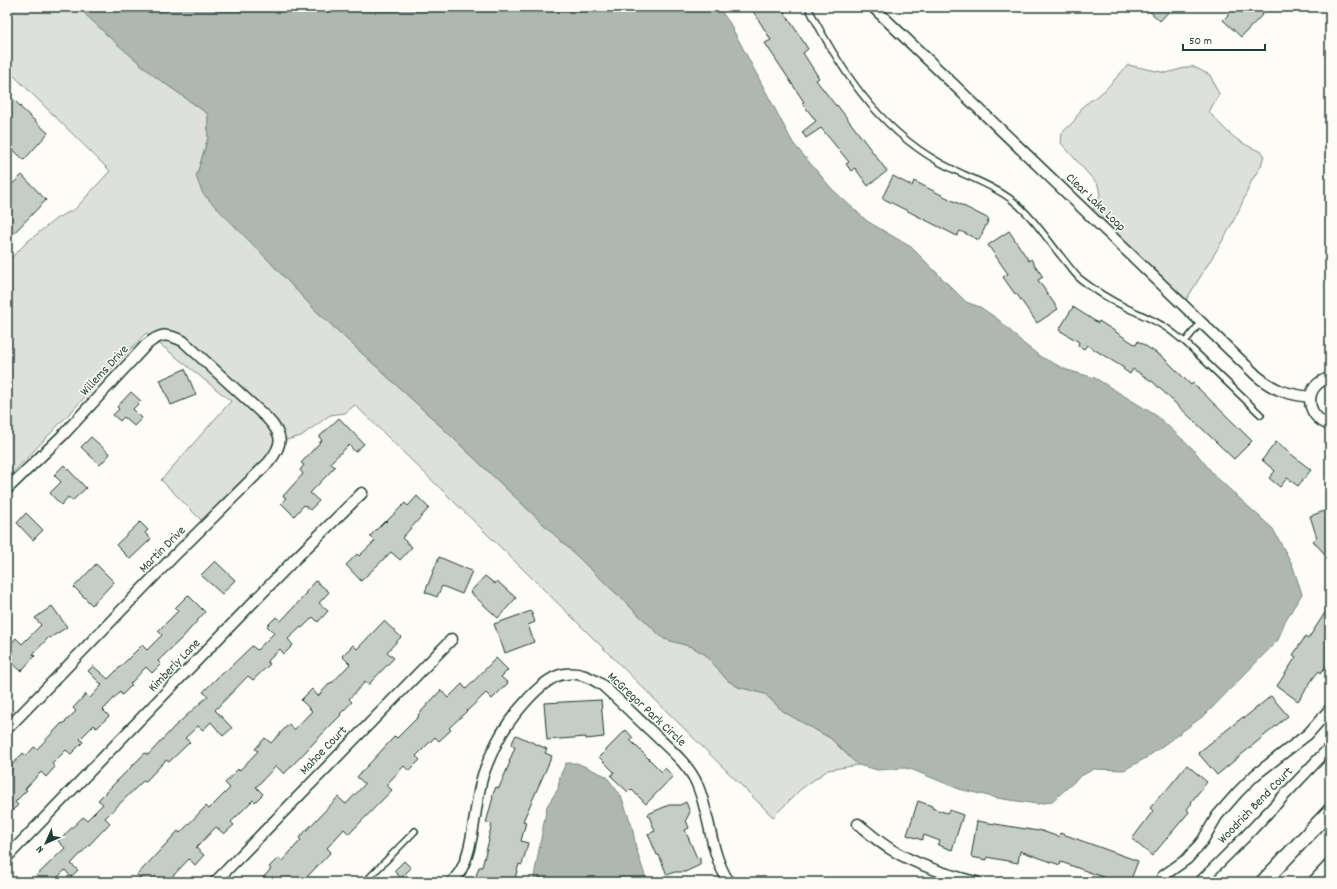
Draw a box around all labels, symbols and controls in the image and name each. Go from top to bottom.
scale bar [1183,26,1265,52]
text: 50 m [1189,33,1212,50]
street label: Clear Lake Loop [1061,169,1129,237]
street label: Willems Drive [76,341,134,401]
street label: Martin Drive [135,522,191,578]
street label: Kimberly Lane [145,635,206,697]
street label: McGregor Park Circle [602,668,690,752]
street label: Mahoe Court [296,722,352,780]
street label: Woodrich Bend Court [1214,763,1298,849]
north arrow [26,823,66,863]
text: N [32,841,48,856]

